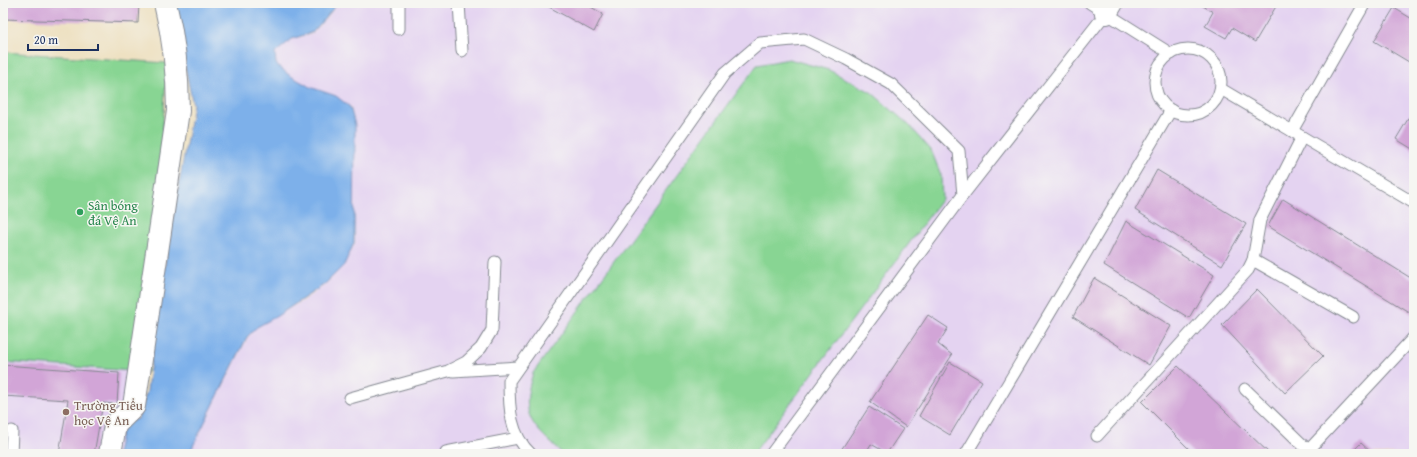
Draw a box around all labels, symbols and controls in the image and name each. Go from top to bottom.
scale bar [28,26,98,52]
text: 20 m [34,31,58,48]
place label: Sân bóng đá Vệ An [88,196,138,230]
marker: Sân bóng đá Vệ An [75,207,85,217]
place label: Trường Tiểu học Vệ An [74,396,143,430]
marker: Trường Tiểu học Vệ An [61,407,71,417]

